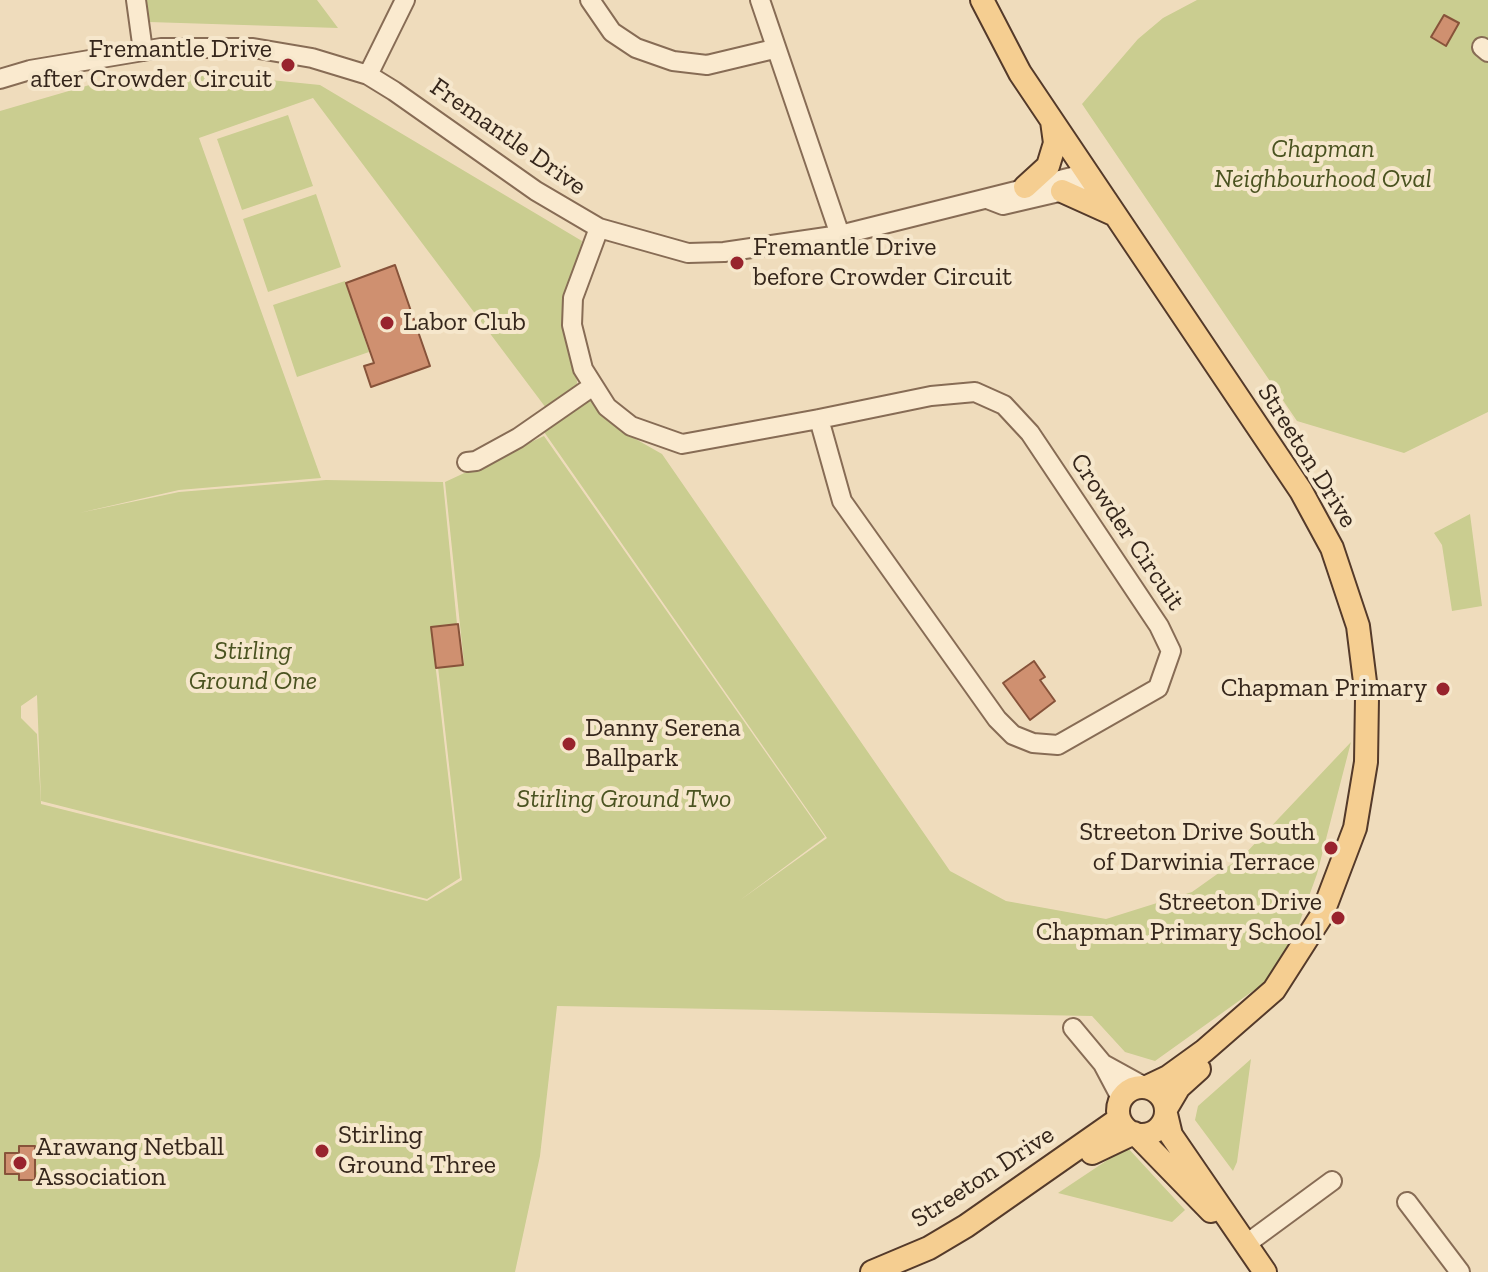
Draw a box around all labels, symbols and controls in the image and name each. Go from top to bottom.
place label: Fremantle Drive after Crowder Circuit [30,34,272,96]
marker: Fremantle Drive after Crowder Circuit [279,56,297,74]
street label: Fremantle Drive [424,72,592,202]
park label: Chapman Neighbourhood Oval [1214,134,1432,196]
place label: Fremantle Drive before Crowder Circuit [753,232,1012,294]
marker: Fremantle Drive before Crowder Circuit [728,254,746,272]
place label: Labor Club [403,307,526,339]
marker: Labor Club [378,314,396,332]
street label: Streeton Drive [1250,378,1364,534]
street label: Crowder Circuit [1063,448,1191,616]
park label: Stirling Ground One [189,636,317,698]
place label: Chapman Primary [1221,673,1427,705]
marker: Chapman Primary [1434,680,1452,698]
place label: Danny Serena Ballpark [585,713,741,774]
marker: Danny Serena Ballpark [560,735,578,753]
park label: Stirling Ground Two [517,784,731,816]
place label: Streeton Drive South of Darwinia Terrace [1079,817,1315,878]
marker: Streeton Drive South of Darwinia Terrace [1322,839,1340,857]
place label: Streeton Drive Chapman Primary School [1036,887,1322,948]
marker: Streeton Drive Chapman Primary School [1329,909,1347,927]
street label: Streeton Drive [906,1119,1060,1235]
place label: Stirling Ground Three [338,1120,496,1182]
place label: Arawang Netball Association [36,1132,224,1194]
marker: Stirling Ground Three [313,1142,331,1160]
marker: Arawang Netball Association [11,1154,29,1172]

